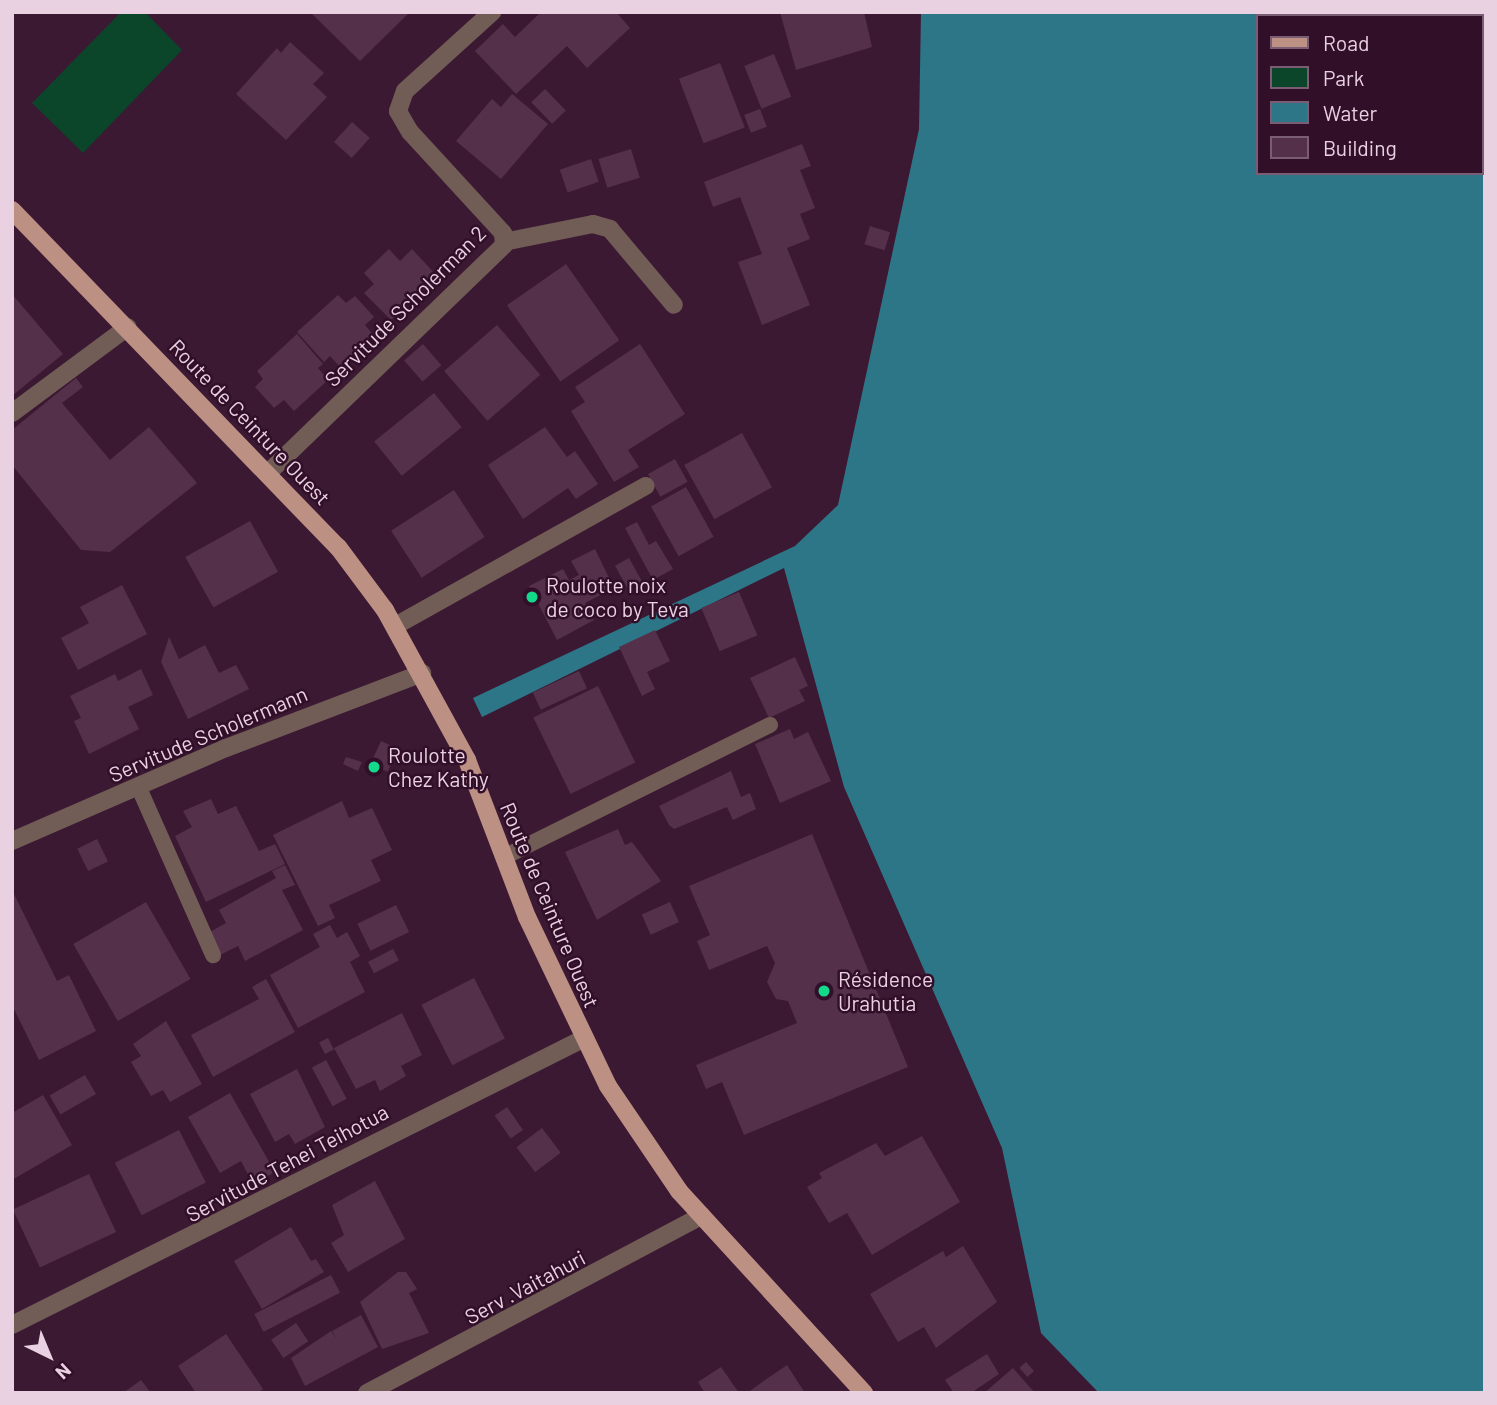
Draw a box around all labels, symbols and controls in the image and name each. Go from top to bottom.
legend [1256,14,1483,175]
text: Road [1323,30,1369,55]
text: Park [1323,65,1364,90]
text: Water [1323,100,1377,125]
text: Building [1323,135,1397,160]
street label: Servitude Scholerman 2 [319,220,491,392]
street label: Route de Ceinture Ouest [164,334,336,510]
place label: Roulotte noix de coco by Teva [546,572,689,622]
marker: Roulotte noix de coco by Teva [524,589,540,605]
street label: Servitude Scholermann [105,681,311,787]
place label: Roulotte Chez Kathy [388,742,489,792]
marker: Roulotte Chez Kathy [366,759,382,775]
street label: Route de Ceinture Ouest [495,799,605,1011]
place label: Résidence Urahutia [838,966,933,1016]
marker: Résidence Urahutia [816,983,832,999]
street label: Servitude Tehei Teihotua [182,1099,392,1227]
street label: Serv .Vaitahuri [460,1245,590,1329]
north arrow [14,1321,84,1391]
text: N [51,1359,76,1384]

